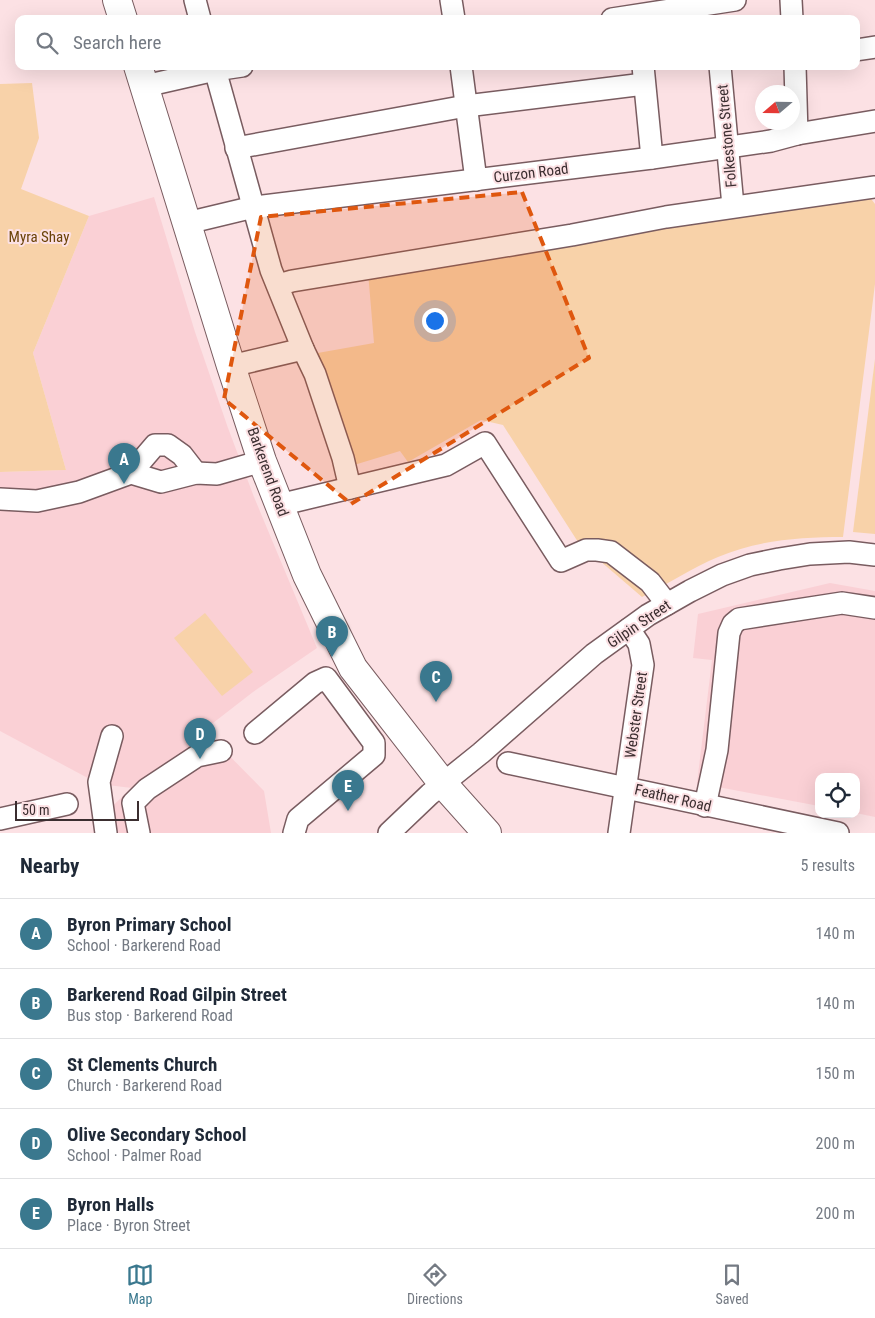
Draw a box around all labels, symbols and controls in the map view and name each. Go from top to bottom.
search box [15,15,860,70]
icon: search [33,29,61,57]
text: Search here [73,31,161,54]
street label: Folkestone Street [714,84,740,188]
north arrow [755,85,800,130]
street label: Curzon Road [493,159,569,187]
park label: Myra Shay [9,228,69,246]
your location [422,308,448,334]
street label: Barkerend Road [244,425,292,519]
pin: A [108,443,140,484]
street label: Gilpin Street [604,596,674,652]
pin: B [316,616,348,657]
pin: C [420,661,452,702]
street label: Webster Street [621,671,651,759]
pin: D [184,718,216,759]
pin: E [332,770,364,811]
map controls [815,773,860,818]
button: locate [815,773,860,818]
street label: Feather Road [633,780,713,816]
scale bar [15,798,139,821]
text: 50 m [22,802,50,818]
text: Nearby [20,854,79,878]
text: 5 results [800,856,855,875]
text: Byron Primary School [67,913,232,936]
text: A [31,924,41,943]
text: 140 m [816,924,855,943]
text: School · Barkerend Road [67,936,221,955]
text: Barkerend Road Gilpin Street [67,983,287,1006]
text: B [32,994,40,1013]
text: 140 m [816,994,855,1013]
text: Bus stop · Barkerend Road [67,1006,233,1025]
text: St Clements Church [67,1053,217,1076]
text: C [31,1064,41,1083]
text: 150 m [816,1064,855,1083]
text: Church · Barkerend Road [67,1076,222,1095]
text: Olive Secondary School [67,1123,247,1146]
text: D [31,1134,41,1153]
text: 200 m [816,1134,855,1153]
text: School · Palmer Road [67,1146,202,1165]
text: Byron Halls [67,1193,154,1216]
text: E [32,1204,40,1223]
text: 200 m [816,1204,855,1223]
text: Place · Byron Street [67,1216,190,1235]
tab: Map [126,1261,154,1307]
tab: Directions [407,1261,463,1307]
tab: Saved [715,1261,749,1307]

